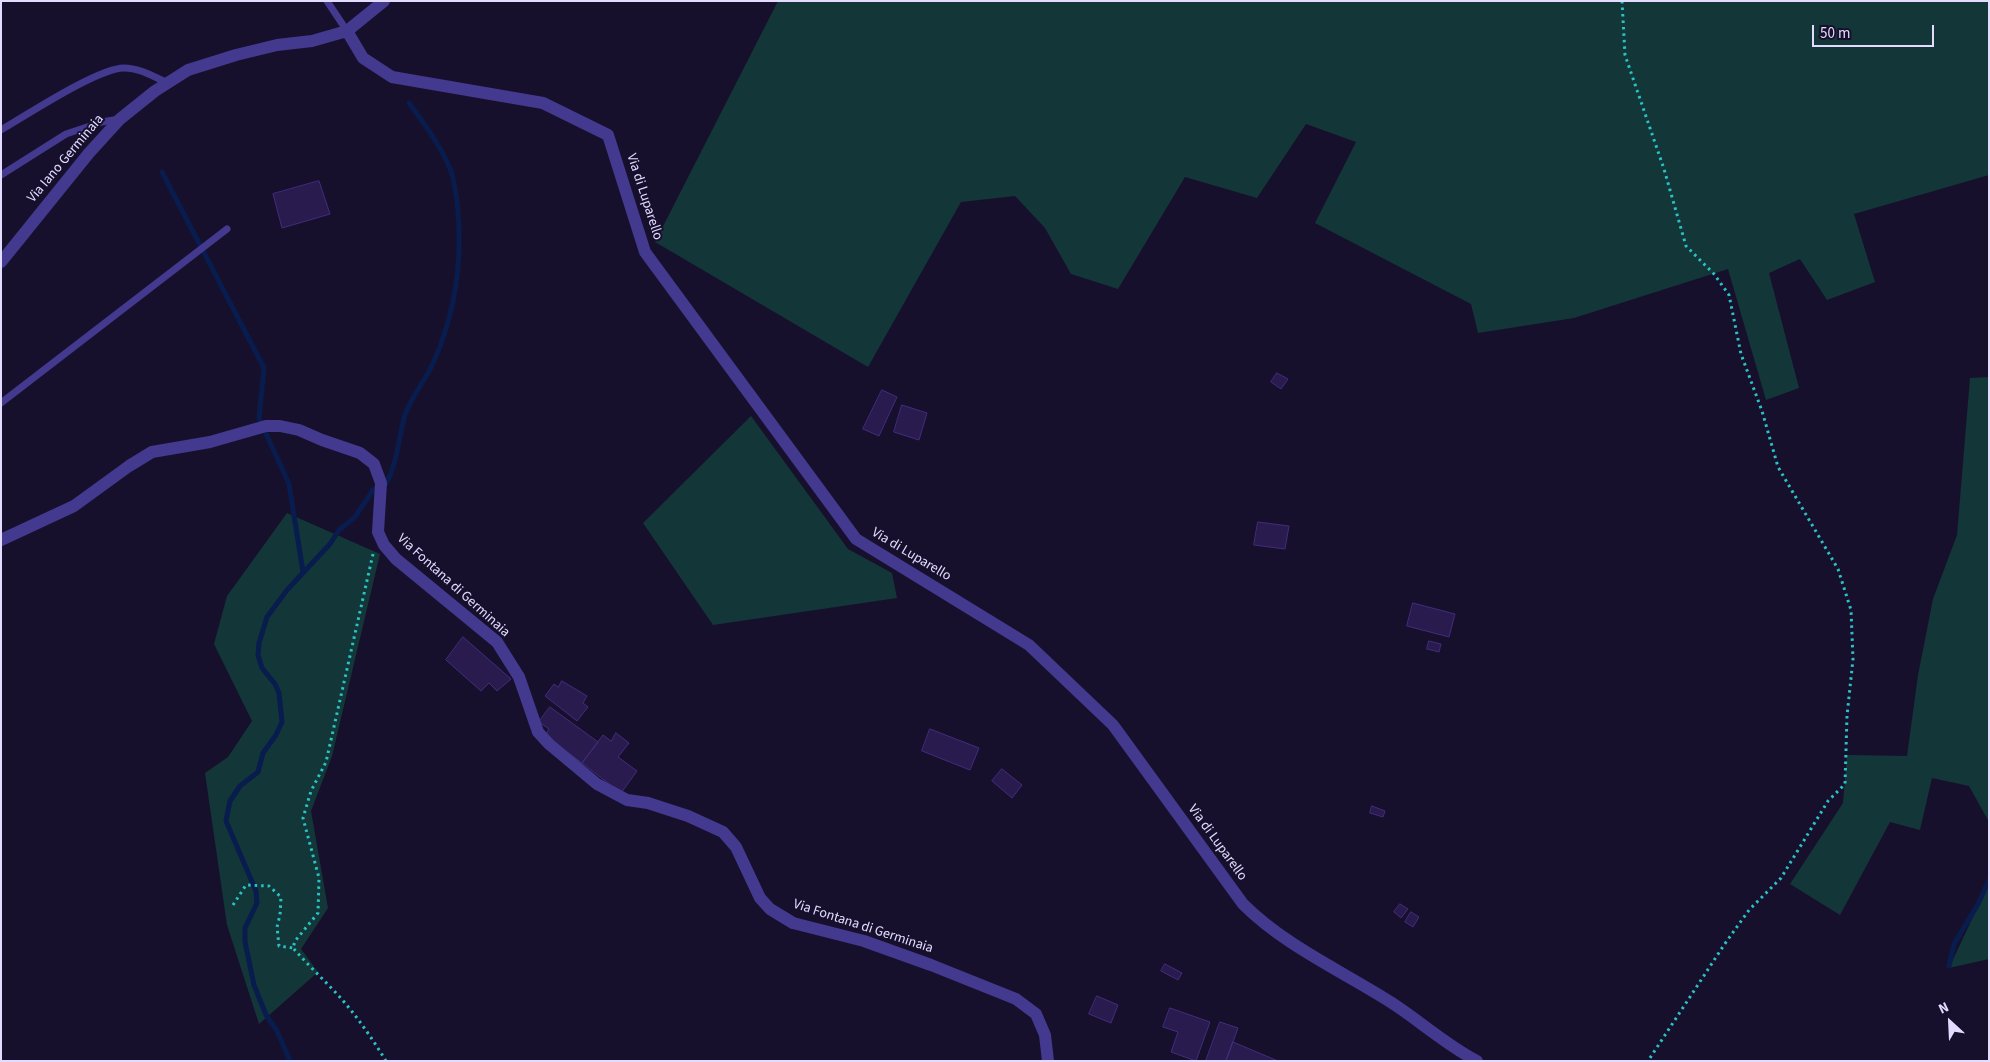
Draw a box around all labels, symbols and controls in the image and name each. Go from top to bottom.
scale bar [1815,15,1938,47]
text: 50 m [1820,23,1850,44]
street label: Via Iano Germinaia [24,111,108,207]
street label: Via di Luparello [622,152,666,242]
street label: Via di Luparello [868,525,954,585]
street label: Via Fontana di Germinaia [393,531,513,641]
street label: Via di Luparello [1184,802,1250,884]
street label: Via Fontana di Germinaia [791,896,935,958]
north arrow [1925,997,1975,1047]
text: N [1935,997,1952,1019]

